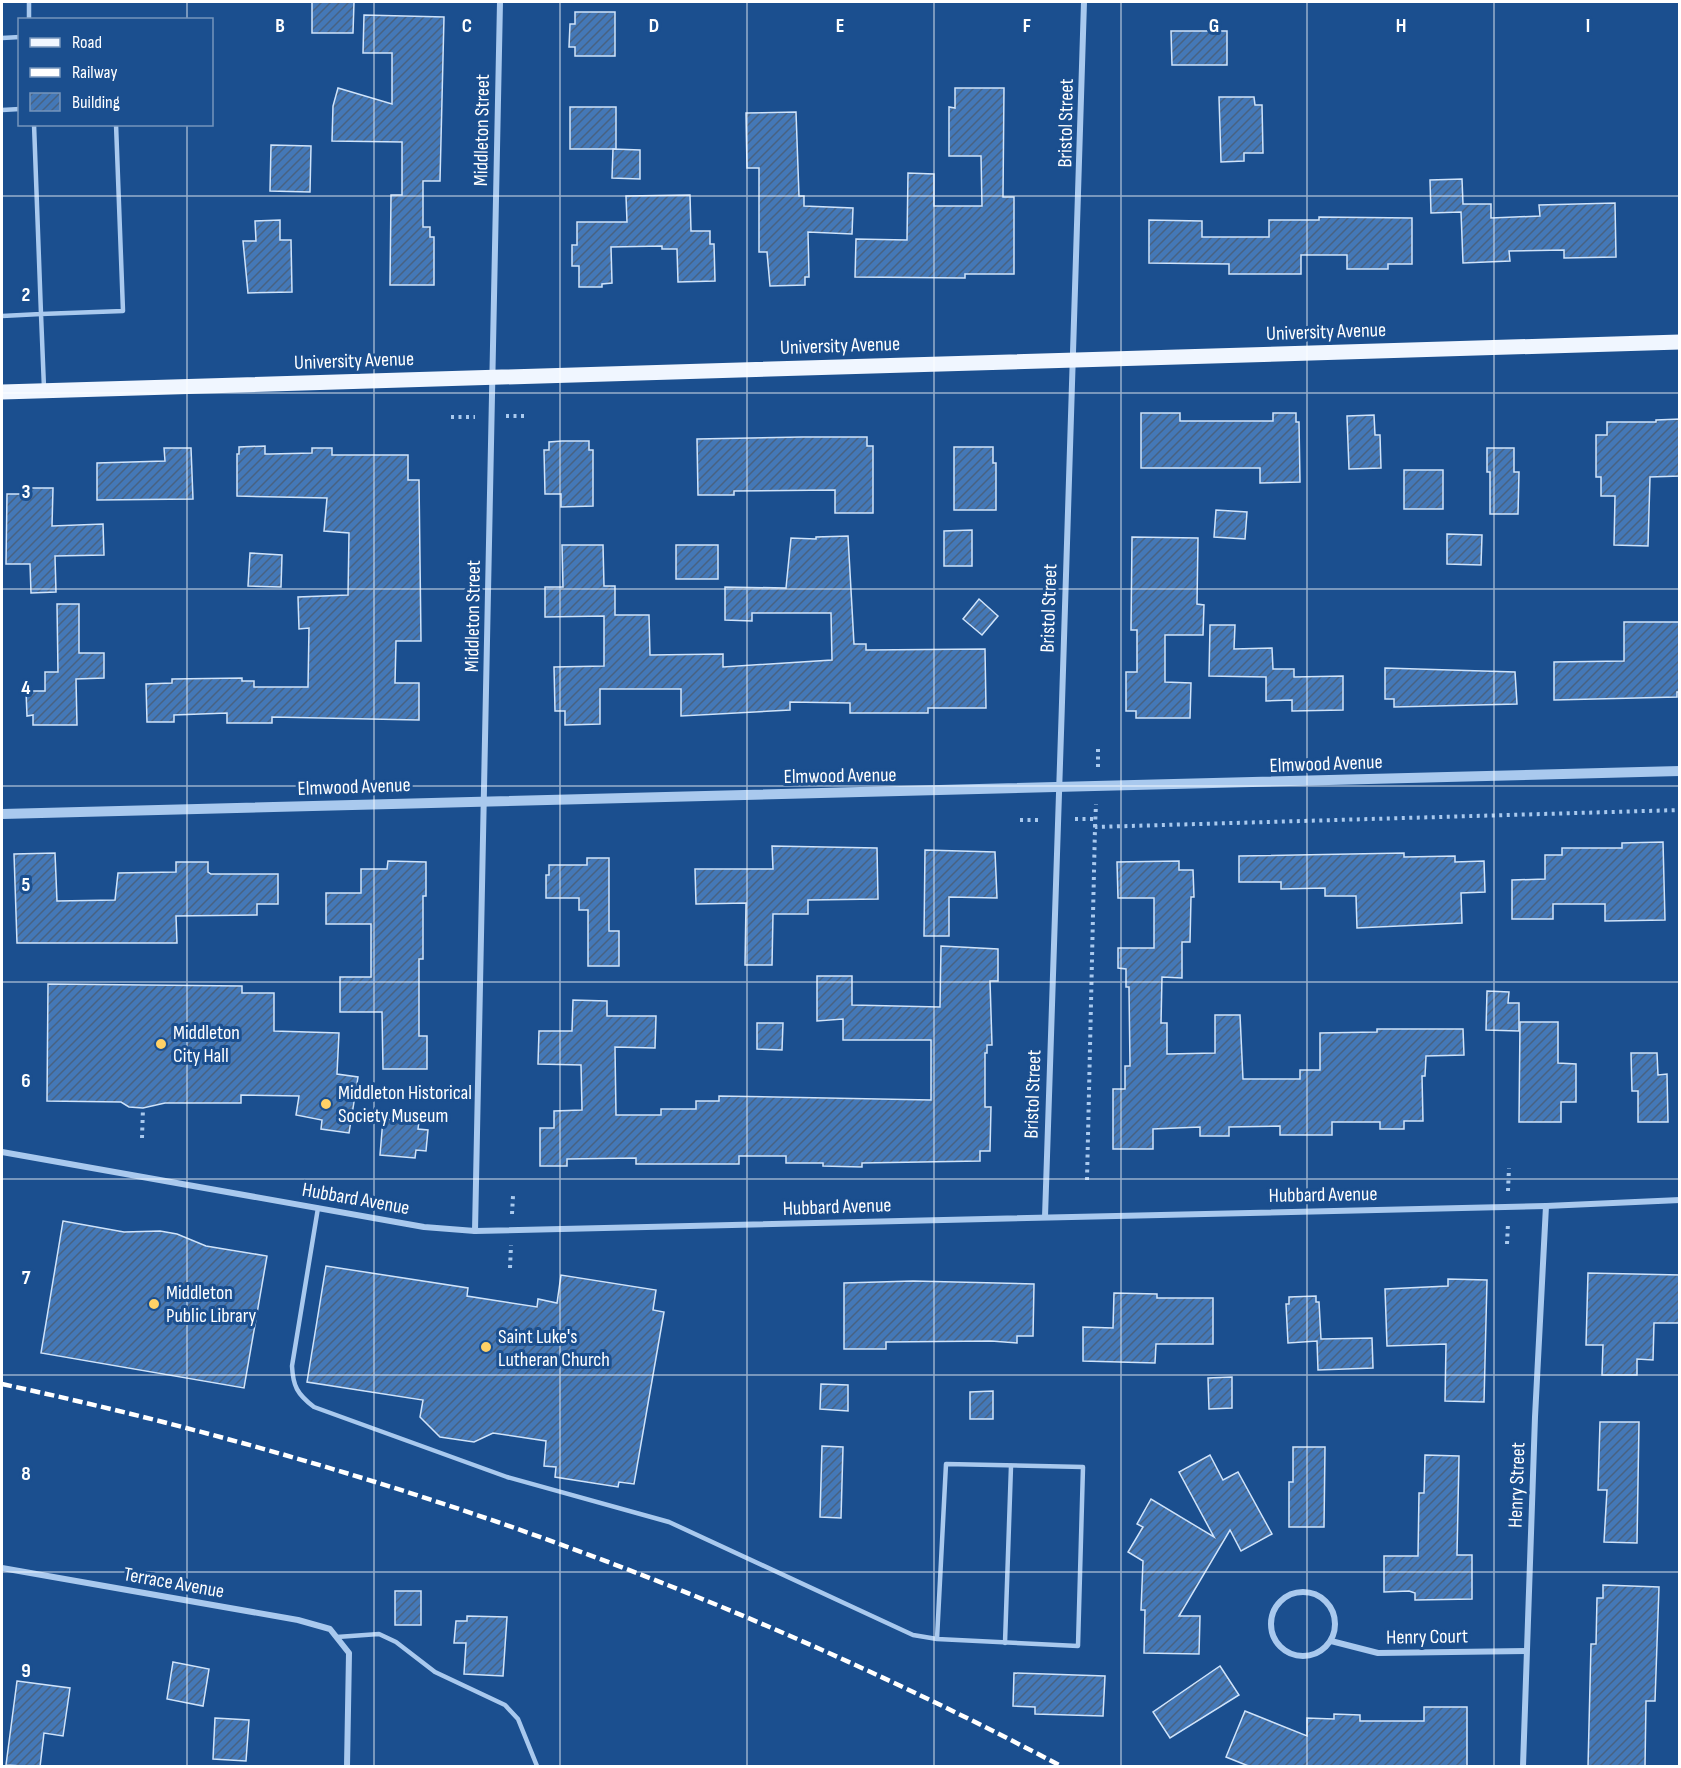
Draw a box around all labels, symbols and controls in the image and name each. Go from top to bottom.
text: B [275,14,285,38]
text: C [462,14,472,38]
text: D [649,14,659,38]
text: E [836,14,844,38]
text: F [1023,14,1031,38]
text: G [1209,14,1219,38]
text: H [1396,14,1406,38]
text: I [1586,14,1590,38]
legend [18,18,213,126]
text: Road [72,32,102,53]
text: Railway [72,62,117,83]
street label: Middleton Street [469,74,495,186]
street label: Bristol Street [1053,78,1079,168]
text: Building [72,92,120,113]
text: 2 [22,283,30,307]
street label: University Avenue [1266,318,1386,346]
street label: University Avenue [780,332,900,360]
street label: University Avenue [294,347,414,375]
text: 3 [22,480,31,504]
street label: Middleton Street [460,560,486,672]
street label: Bristol Street [1035,563,1063,653]
text: 4 [21,676,31,700]
street label: Elmwood Avenue [1269,750,1383,778]
street label: Elmwood Avenue [783,763,897,789]
street label: Elmwood Avenue [297,773,411,801]
text: 5 [22,873,31,897]
place label: Middleton City Hall [173,1021,240,1068]
marker: Middleton City Hall [154,1037,168,1051]
street label: Bristol Street [1019,1049,1047,1139]
text: 6 [21,1069,31,1093]
place label: Middleton Historical Society Museum [338,1081,472,1128]
marker: Middleton Historical Society Museum [319,1097,333,1111]
street label: Hubbard Avenue [300,1178,411,1220]
street label: Hubbard Avenue [1268,1182,1378,1208]
street label: Hubbard Avenue [782,1193,892,1221]
text: 7 [22,1266,31,1290]
place label: Middleton Public Library [166,1281,257,1328]
marker: Middleton Public Library [147,1297,161,1311]
place label: Saint Luke's Lutheran Church [498,1325,610,1372]
marker: Saint Luke's Lutheran Church [479,1340,493,1354]
street label: Henry Street [1504,1442,1530,1528]
text: 8 [21,1462,31,1486]
street label: Terrace Avenue [122,1562,226,1604]
street label: Henry Court [1386,1624,1468,1650]
text: 9 [21,1659,31,1683]

